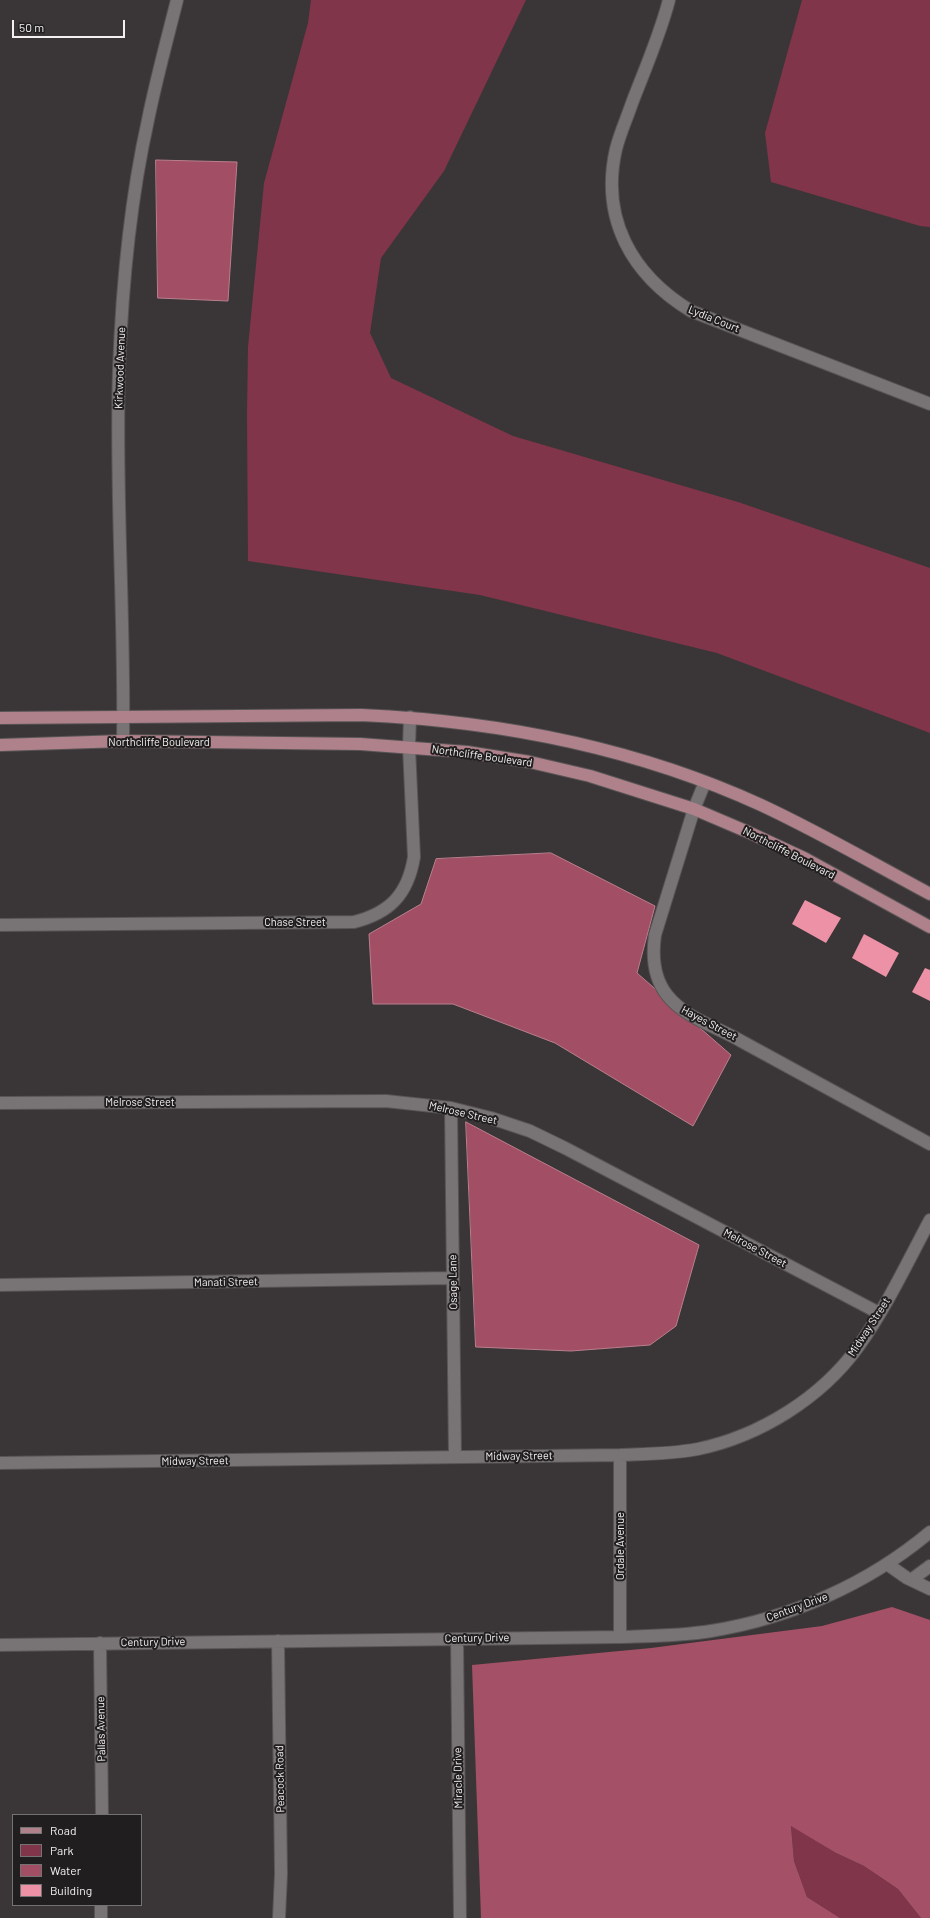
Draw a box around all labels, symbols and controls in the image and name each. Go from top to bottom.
scale bar [14,12,127,38]
text: 50 m [19,20,44,34]
street label: Lydia Court [686,303,742,335]
street label: Kirkwood Avenue [112,327,128,409]
street label: Northcliffe Boulevard [108,735,210,749]
street label: Northcliffe Boulevard [431,742,533,770]
street label: Northcliffe Boulevard [741,824,837,882]
street label: Chase Street [264,915,326,929]
street label: Hayes Street [679,1003,739,1043]
street label: Melrose Street [105,1095,175,1109]
street label: Melrose Street [428,1099,498,1127]
street label: Melrose Street [721,1226,789,1270]
street label: Osage Lane [446,1254,460,1310]
street label: Manati Street [194,1275,258,1289]
street label: Midway Street [845,1295,893,1359]
street label: Midway Street [485,1449,553,1463]
street label: Midway Street [161,1454,229,1468]
street label: Ordale Avenue [613,1512,627,1580]
street label: Century Drive [764,1590,830,1624]
street label: Century Drive [445,1631,509,1645]
street label: Century Drive [121,1635,185,1649]
street label: Pallas Avenue [94,1696,108,1762]
street label: Peacock Road [273,1745,287,1813]
street label: Miracle Drive [451,1747,465,1809]
legend [12,1814,142,1906]
text: Road [50,1823,77,1837]
text: Park [50,1843,74,1857]
text: Water [50,1863,81,1877]
text: Building [50,1883,92,1897]

